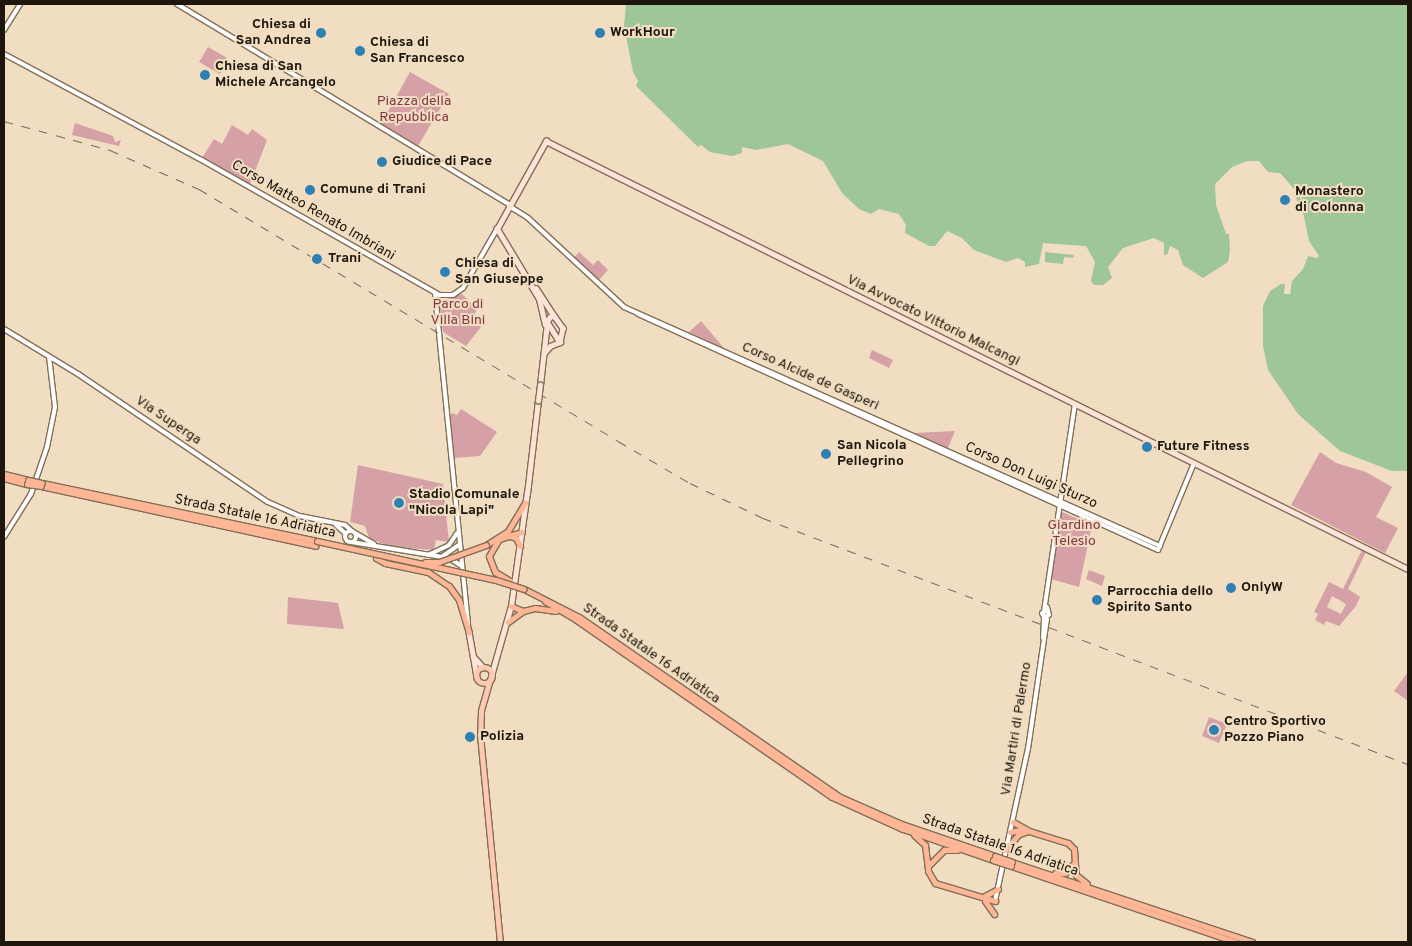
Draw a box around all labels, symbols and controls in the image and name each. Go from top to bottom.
place label: Chiesa di San Andrea [235,17,311,49]
place label: WorkHour [610,25,675,41]
marker: Chiesa di San Andrea [315,27,327,39]
marker: WorkHour [594,27,606,39]
place label: Chiesa di San Francesco [370,35,465,68]
marker: Chiesa di San Francesco [354,45,366,57]
place label: Chiesa di San Michele Arcangelo [215,59,336,92]
marker: Chiesa di San Michele Arcangelo [199,69,211,81]
park label: Piazza della Repubblica [377,94,451,126]
place label: Giudice di Pace [392,154,492,170]
marker: Giudice di Pace [376,156,388,168]
street label: Corso Matteo Renato Imbriani [228,157,398,265]
place label: Comune di Trani [320,182,426,198]
marker: Comune di Trani [304,184,316,196]
place label: Monastero di Colonna [1295,184,1364,216]
marker: Monastero di Colonna [1279,194,1291,206]
place label: Trani [328,251,361,267]
marker: Trani [310,252,324,266]
place label: Chiesa di San Giuseppe [455,256,544,288]
marker: Chiesa di San Giuseppe [439,266,451,278]
street label: Via Avvocato Vittorio Malcangi [843,271,1023,371]
park label: Parco di Villa Bini [431,297,485,330]
street label: Corso Alcide de Gasperi [738,339,882,415]
street label: Via Superga [132,393,204,449]
place label: San Nicola Pellegrino [837,438,907,471]
street label: Corso Don Luigi Sturzo [962,439,1100,513]
place label: Future Fitness [1157,439,1250,455]
marker: Future Fitness [1141,441,1153,453]
marker: San Nicola Pellegrino [819,447,833,461]
place label: Stadio Comunale "Nicola Lapi" [409,487,519,520]
street label: Strada Statale 16 Adriatica [173,492,337,542]
marker: Stadio Comunale "Nicola Lapi" [393,497,405,509]
park label: Giardino Telesio [1047,518,1101,550]
place label: OnlyW [1241,580,1283,596]
marker: OnlyW [1225,582,1237,594]
place label: Parrocchia dello Spirito Santo [1107,584,1213,616]
marker: Parrocchia dello Spirito Santo [1091,594,1103,606]
street label: Strada Statale 16 Adriatica [579,600,723,708]
street label: Via Martiri di Palermo [998,661,1036,797]
place label: Centro Sportivo Pozzo Piano [1224,714,1326,746]
marker: Centro Sportivo Pozzo Piano [1208,724,1220,736]
place label: Polizia [480,729,524,745]
marker: Polizia [464,731,476,743]
street label: Strada Statale 16 Adriatica [919,811,1081,881]

